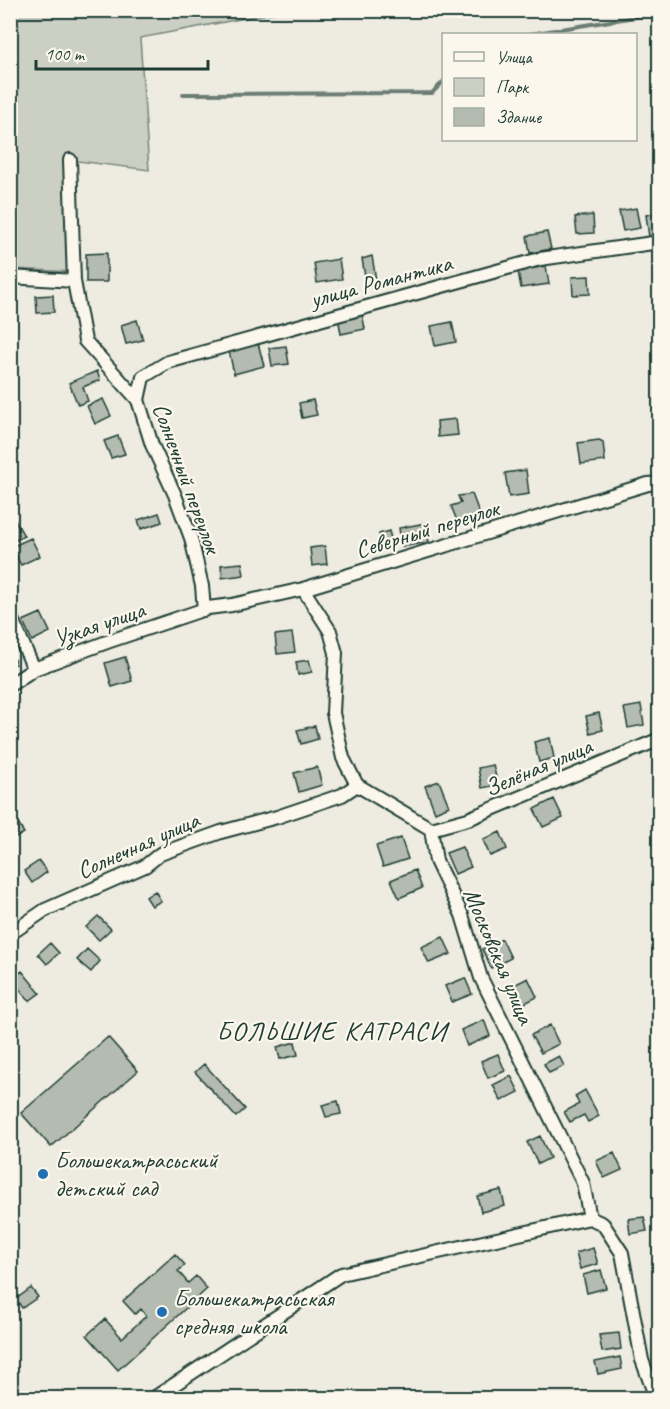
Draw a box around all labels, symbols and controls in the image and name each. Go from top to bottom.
scale bar [36,33,208,71]
legend [442,33,637,141]
text: 100 m [45,43,86,65]
text: Улица [496,46,533,68]
text: Парк [496,76,530,98]
text: Здание [496,106,542,128]
street label: улица Романтика [305,247,457,315]
street label: Солнечный переулок [146,399,229,559]
street label: Северный переулок [352,492,504,565]
street label: Узкая улица [49,594,150,655]
street label: Зелёная улица [480,730,598,803]
street label: Солнечная улица [72,804,205,885]
street label: Московская улица [457,883,542,1030]
district label: БОЛЬШИЕ КАТРАСИ [217,1014,450,1048]
place label: Большекатрасьский детский сад [55,1145,219,1203]
marker: Большекатрасьский детский сад [36,1167,50,1181]
place label: Большекатрасьская средняя школа [174,1283,335,1341]
marker: Большекатрасьская средняя школа [155,1305,169,1319]

